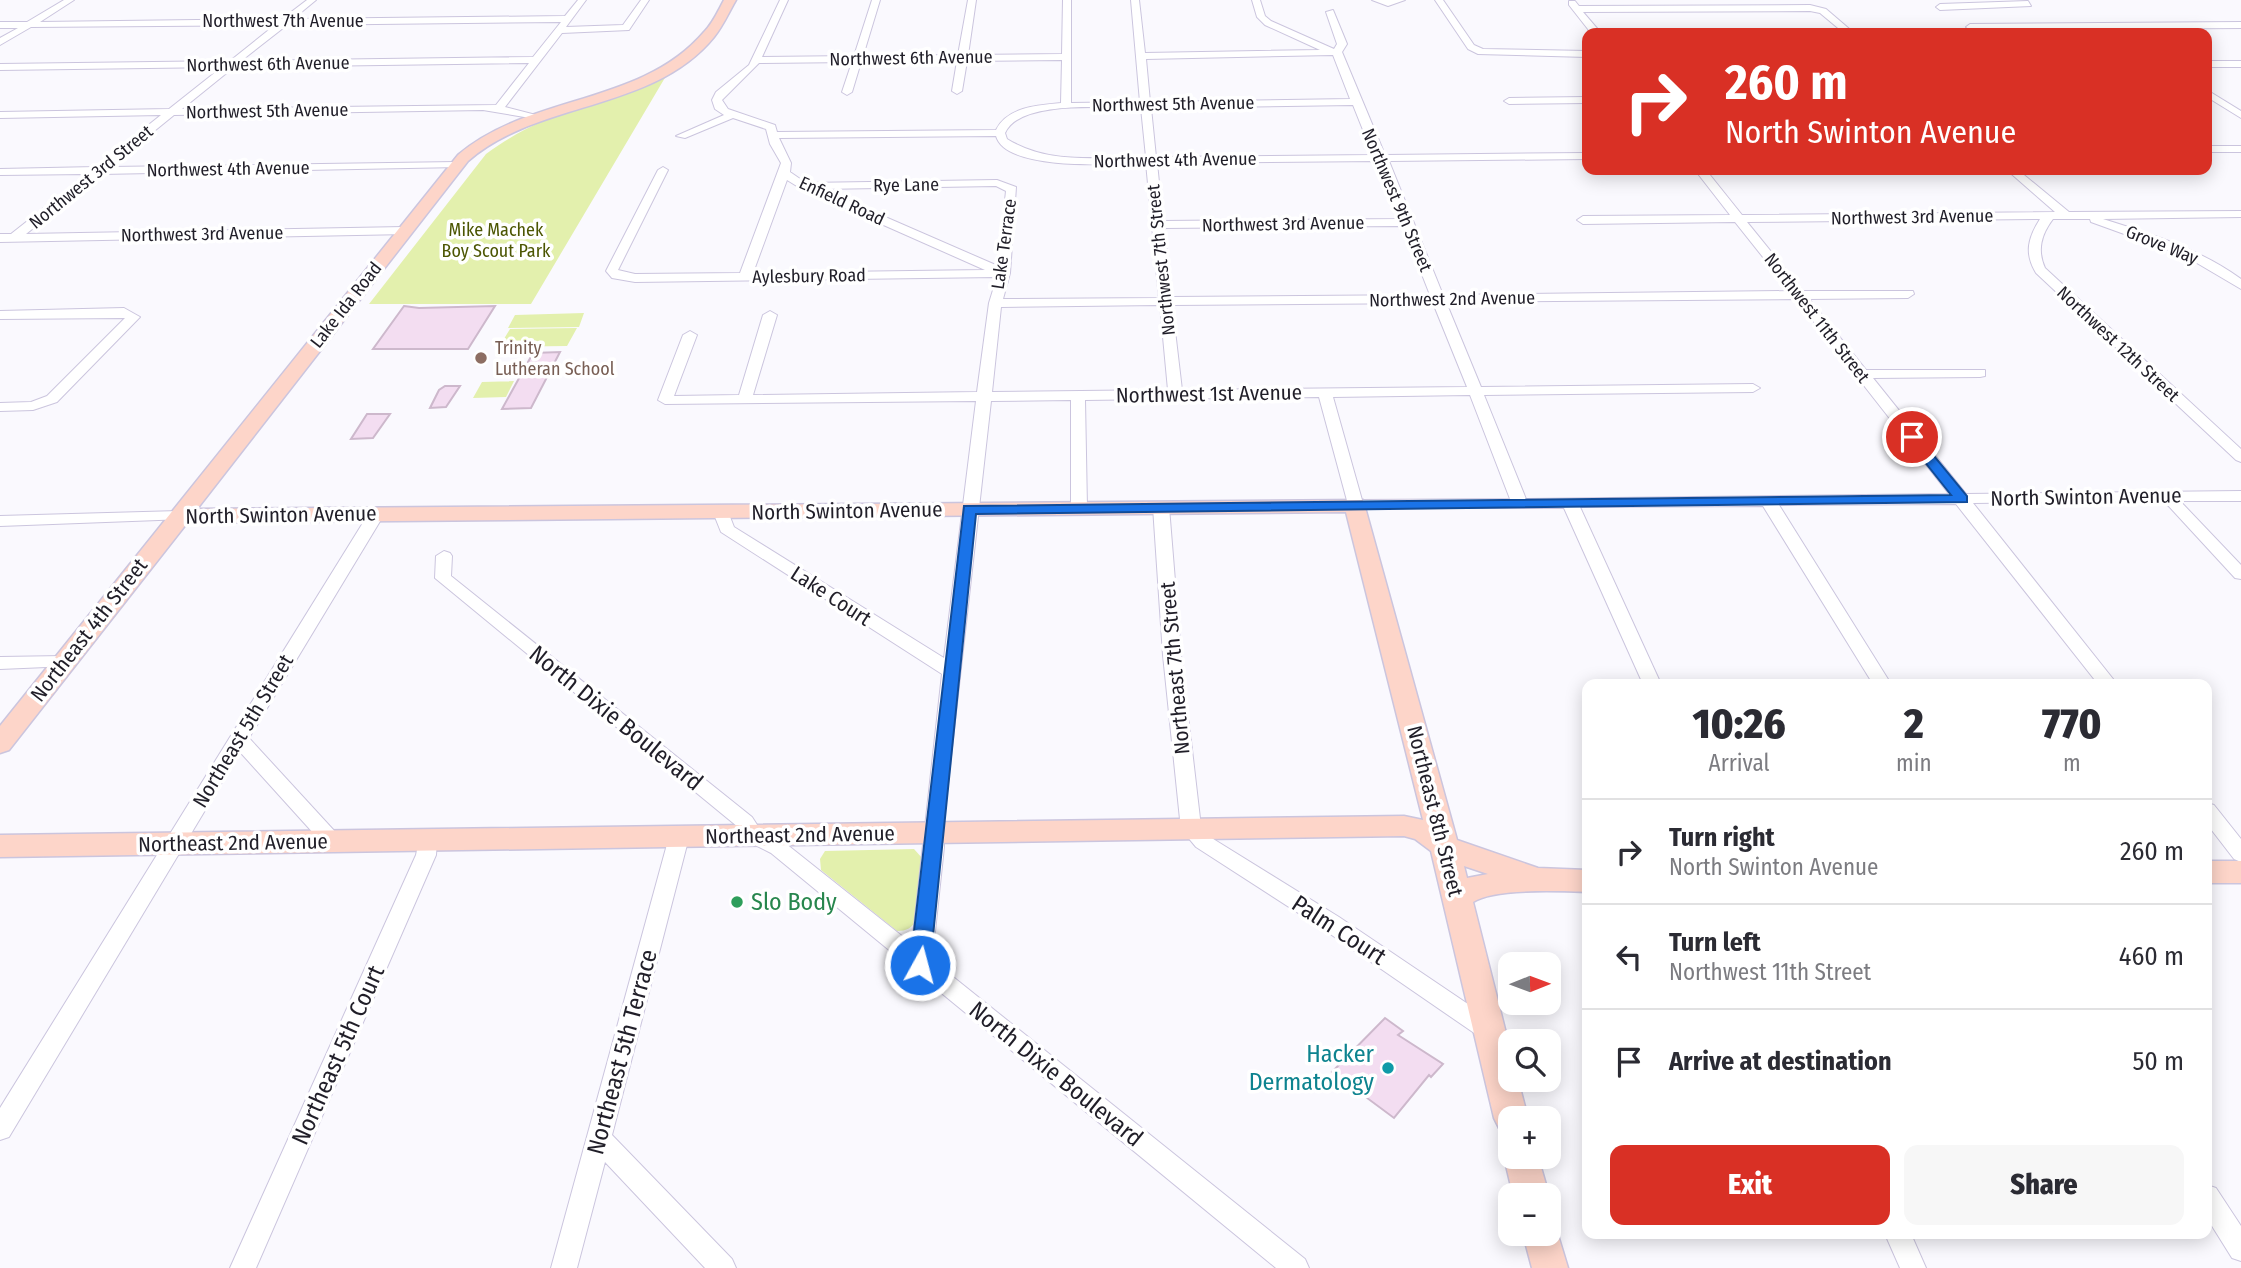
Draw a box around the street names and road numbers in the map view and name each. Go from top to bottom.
street label: Northwest 7th Avenue [202,10,364,32]
street label: Northwest 6th Avenue [829,46,993,70]
street label: Northwest 6th Avenue [186,52,350,76]
street label: Northwest 5th Avenue [1092,92,1254,116]
street label: Northwest 5th Avenue [186,99,348,123]
street label: Northwest 3rd Street [25,120,157,234]
street label: Northwest 9th Street [1357,125,1437,275]
street label: Northwest 4th Avenue [1093,148,1257,172]
street label: Northwest 4th Avenue [146,157,310,181]
street label: Enfield Road [796,172,888,230]
street label: Rye Lane [873,173,939,197]
street label: Northwest 7th Street [1142,183,1180,337]
street label: Lake Terrace [987,197,1021,291]
street label: Northwest 3rd Avenue [1831,205,1993,229]
street label: Northwest 3rd Avenue [1202,212,1364,236]
street label: Grove Way [2123,221,2201,269]
street label: Northwest 3rd Avenue [121,222,283,246]
street label: Northwest 11th Street [1760,249,1874,387]
street label: Lake Ida Road [306,258,386,352]
street label: Aylesbury Road [752,264,866,288]
street label: Northwest 12th Street [2052,282,2184,406]
street label: Northwest 2nd Avenue [1369,287,1535,311]
street label: Northwest 1st Avenue [1116,379,1302,409]
street label: North Swinton Avenue [1990,482,2182,512]
street label: North Swinton Avenue [751,496,943,526]
street label: North Swinton Avenue [185,500,377,530]
street label: Northeast 4th Street [25,553,153,707]
street label: Lake Court [786,560,876,632]
street label: Northeast 7th Street [1154,580,1195,755]
street label: North Dixie Boulevard [524,640,708,796]
street label: Northeast 5th Street [187,650,299,812]
street label: Northeast 8th Street [1401,723,1469,899]
street label: Northeast 2nd Avenue [705,820,895,850]
street label: Northeast 2nd Avenue [138,828,328,858]
street label: Palm Court [1287,889,1391,971]
street label: Northeast 5th Terrace [581,946,663,1158]
street label: Northeast 5th Court [286,961,390,1149]
street label: North Dixie Boulevard [964,996,1148,1152]

